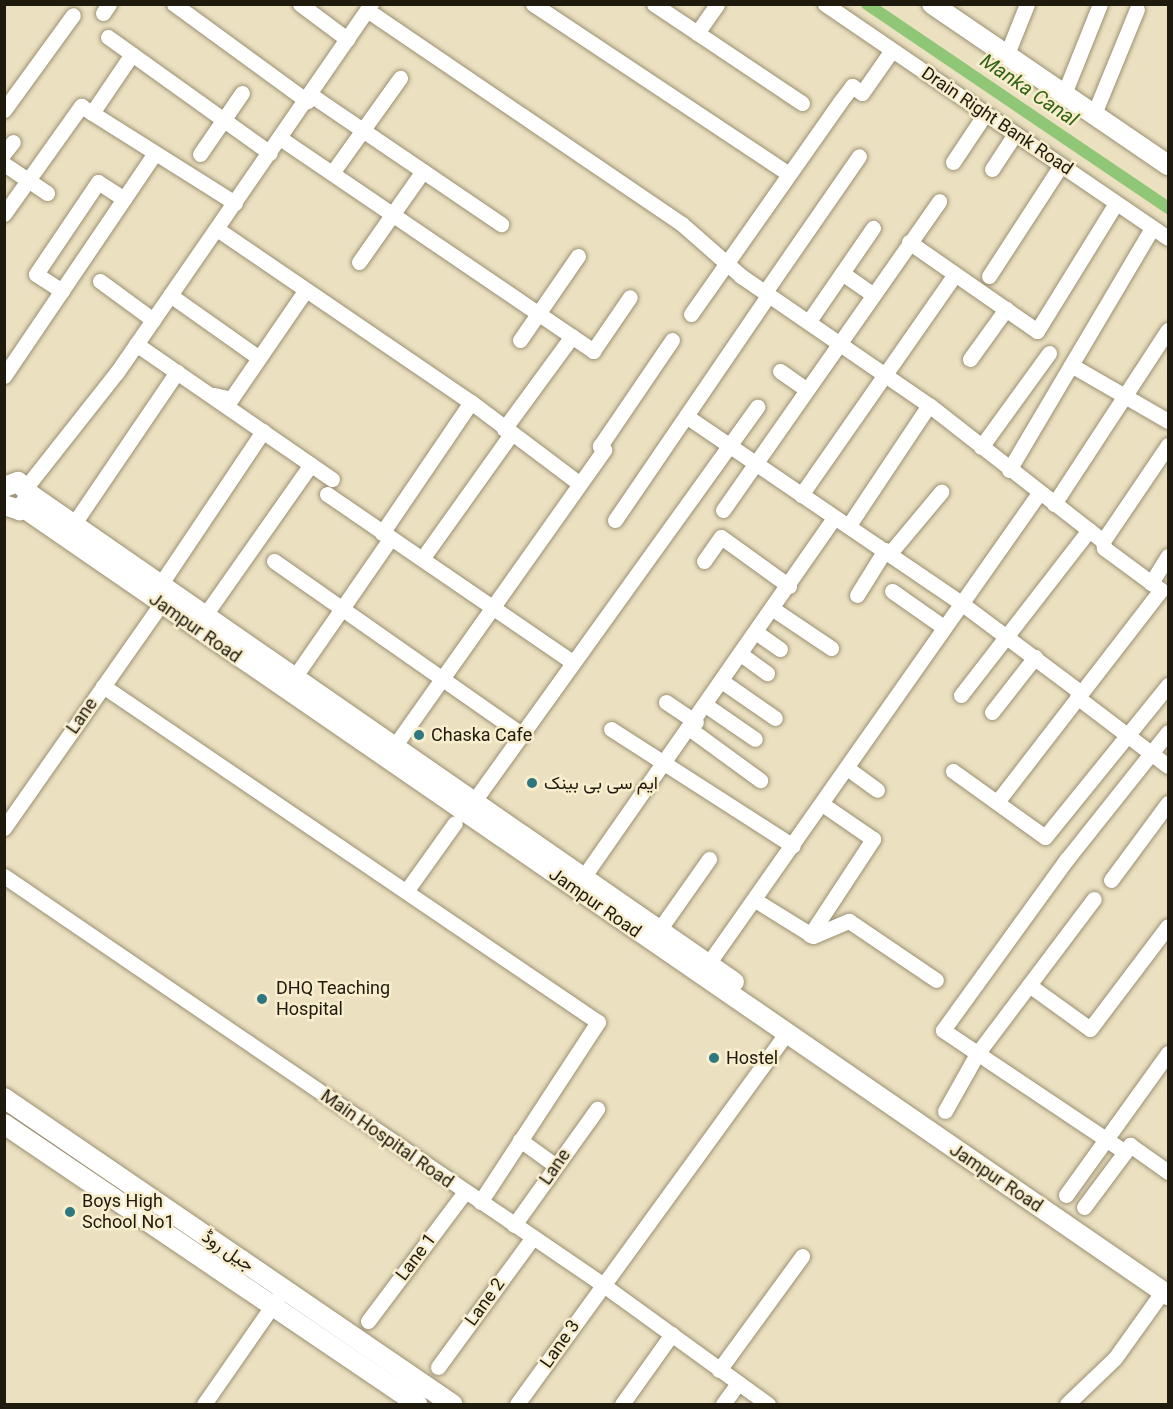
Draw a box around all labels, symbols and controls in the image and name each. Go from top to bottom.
water label: Manka Canal [976,49,1082,131]
street label: Drain Right Bank Road [917,62,1077,180]
street label: Jampur Road [145,588,245,668]
street label: Lane [62,694,102,738]
place label: Chaska Cafe [431,724,532,746]
marker: Chaska Cafe [412,728,426,742]
place label: ایم سی بی بینک [544,772,658,794]
marker: ایم سی بی بینک [525,776,539,790]
street label: Jampur Road [545,863,645,943]
place label: DHQ Teaching Hospital [276,978,390,1020]
marker: DHQ Teaching Hospital [253,990,271,1008]
place label: Hostel [726,1047,778,1069]
marker: Hostel [707,1051,721,1065]
street label: Main Hospital Road [317,1085,457,1193]
street label: Jampur Road [945,1139,1047,1217]
street label: Lane [535,1145,575,1189]
place label: Boys High School No1 [82,1191,175,1234]
marker: Boys High School No1 [63,1205,77,1219]
street label: جیل روڈ [198,1226,258,1276]
street label: Lane 1 [391,1229,441,1285]
street label: Lane 2 [461,1274,509,1330]
street label: Lane 3 [536,1316,584,1372]

